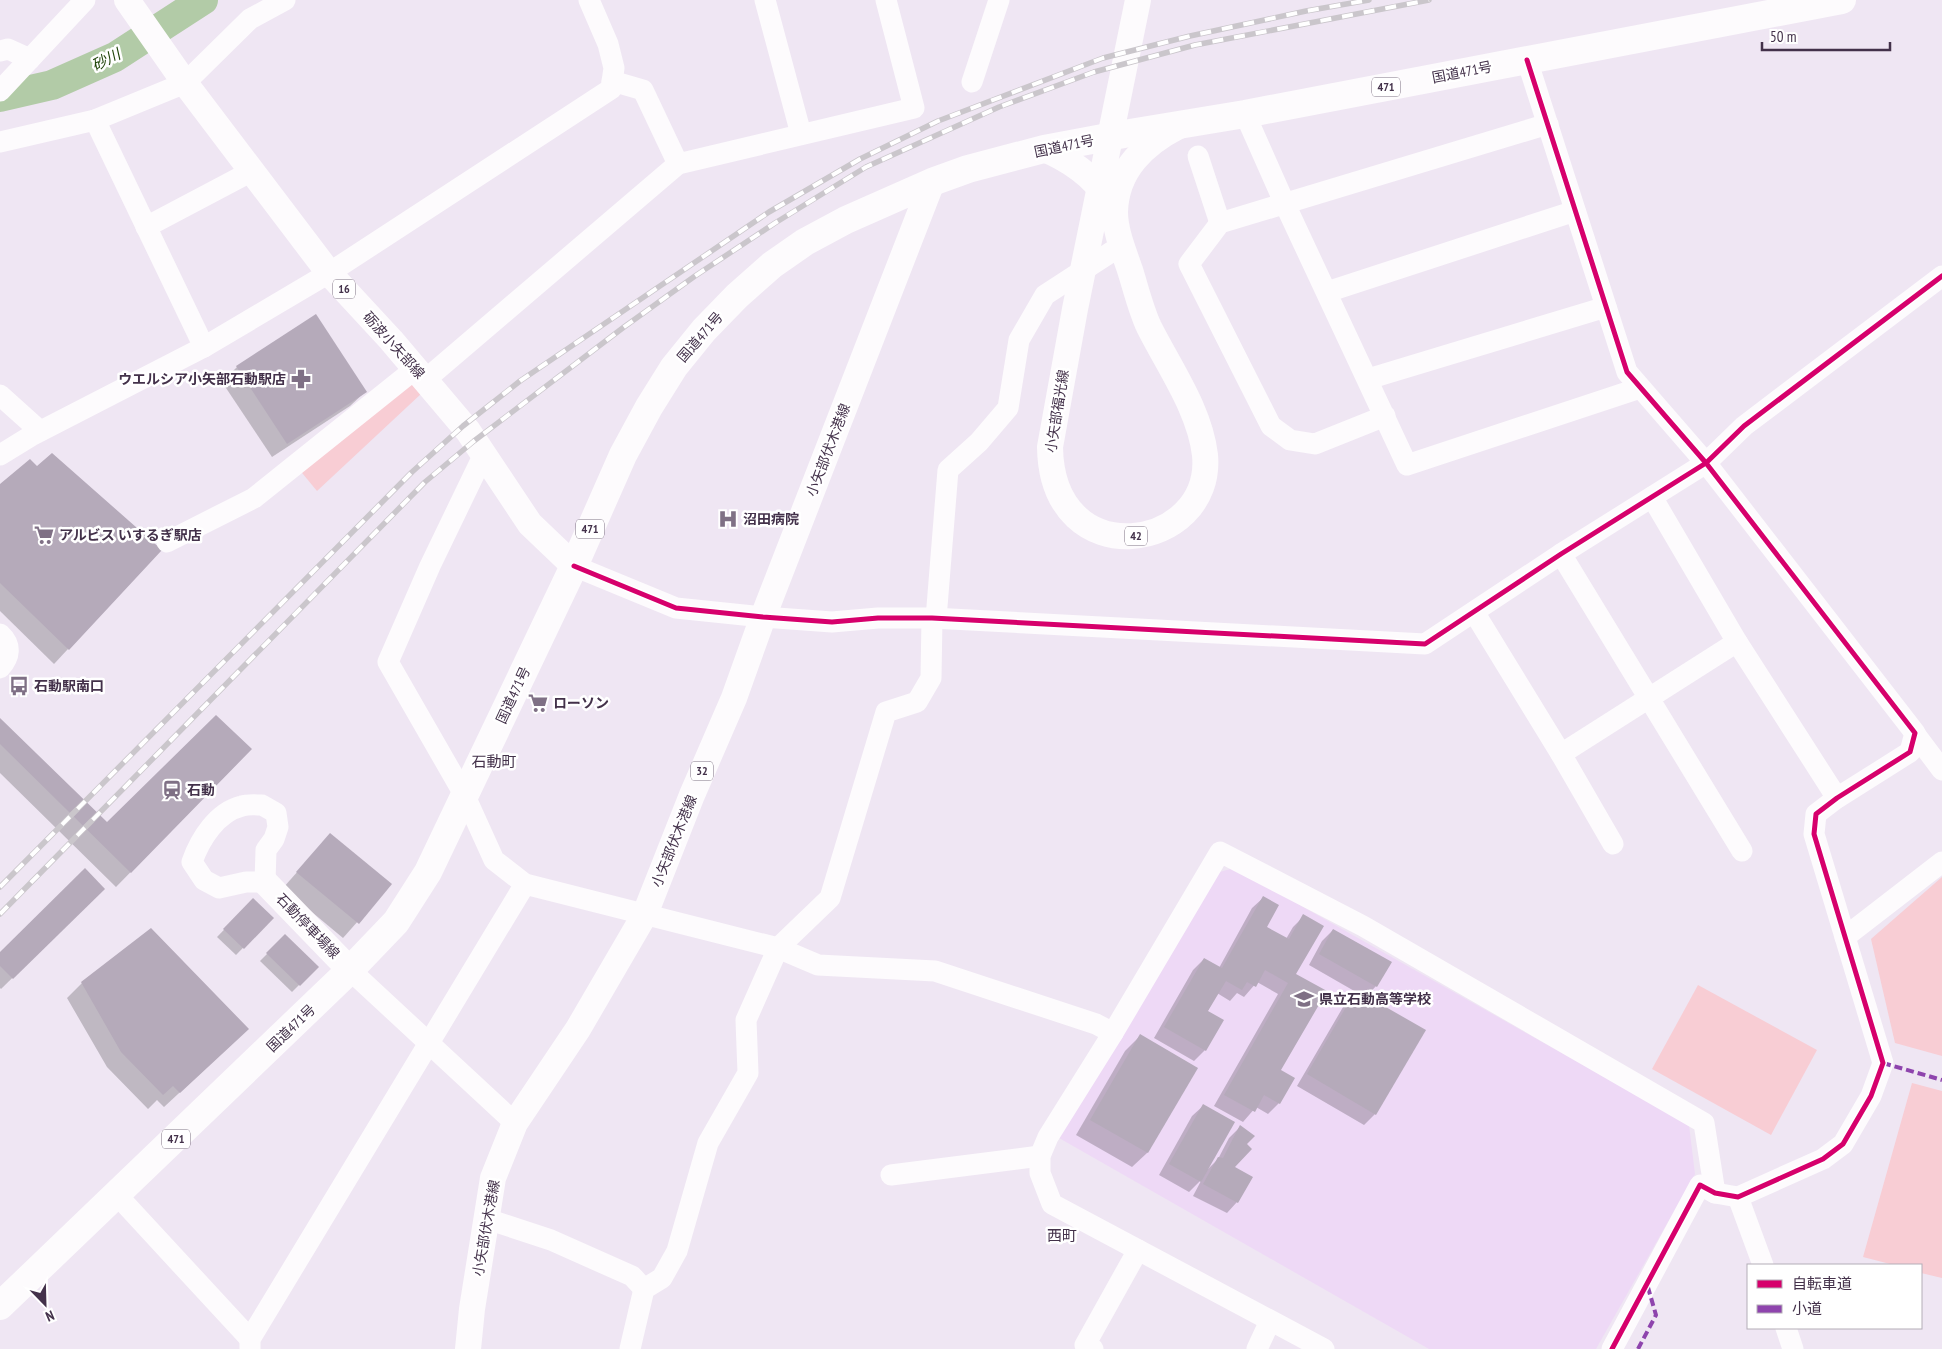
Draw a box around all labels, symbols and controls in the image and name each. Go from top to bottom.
scale bar [1762,20,1890,52]
text: 50 m [1770,27,1796,46]
water label: 砂川 [88,43,125,75]
street label: 国道471号 [1430,57,1494,87]
road number: 471 [1372,77,1400,96]
street label: 国道471号 [1032,131,1096,161]
road number: 16 [333,280,355,298]
street label: 砺波小矢部線 [359,308,429,382]
street label: 国道471号 [673,308,727,366]
pharmacy icon: ウエルシア小矢部石動駅店 [290,368,312,390]
street label: 小矢部福光線 [1042,368,1072,454]
place label: ウエルシア小矢部石動駅店 [118,370,286,388]
street label: 小矢部伏木港線 [802,401,854,499]
hospital icon: 沼田病院 [717,508,739,530]
place label: 沼田病院 [743,510,799,528]
road number: 471 [576,520,604,538]
supermarket icon: アルビス いするぎ駅店 [33,524,55,546]
place label: アルビス いするぎ駅店 [59,526,202,544]
road number: 42 [1125,526,1147,546]
street label: 国道471号 [492,664,534,726]
bus stop icon: 石動駅南口 [8,675,30,697]
place label: 石動駅南口 [34,677,104,695]
supermarket icon: ローソン [527,692,549,714]
place label: ローソン [553,694,609,712]
district label: 石動町 [471,752,517,771]
road number: 32 [691,761,713,780]
station icon: 石動 [161,779,183,801]
place label: 石動 [187,781,215,799]
street label: 小矢部伏木港線 [647,792,701,890]
street label: 石動停車場線 [272,890,344,962]
school or university icon: 県立石動高等学校 [1293,988,1315,1010]
place label: 県立石動高等学校 [1319,990,1431,1008]
street label: 国道471号 [263,1000,319,1056]
road number: 471 [162,1130,190,1148]
street label: 小矢部伏木港線 [469,1178,503,1278]
district label: 西町 [1047,1226,1077,1245]
legend [1747,1264,1922,1329]
text: 自転車道 [1792,1274,1852,1293]
north arrow [20,1279,70,1329]
text: 小道 [1792,1299,1822,1318]
text: N [43,1306,57,1326]

